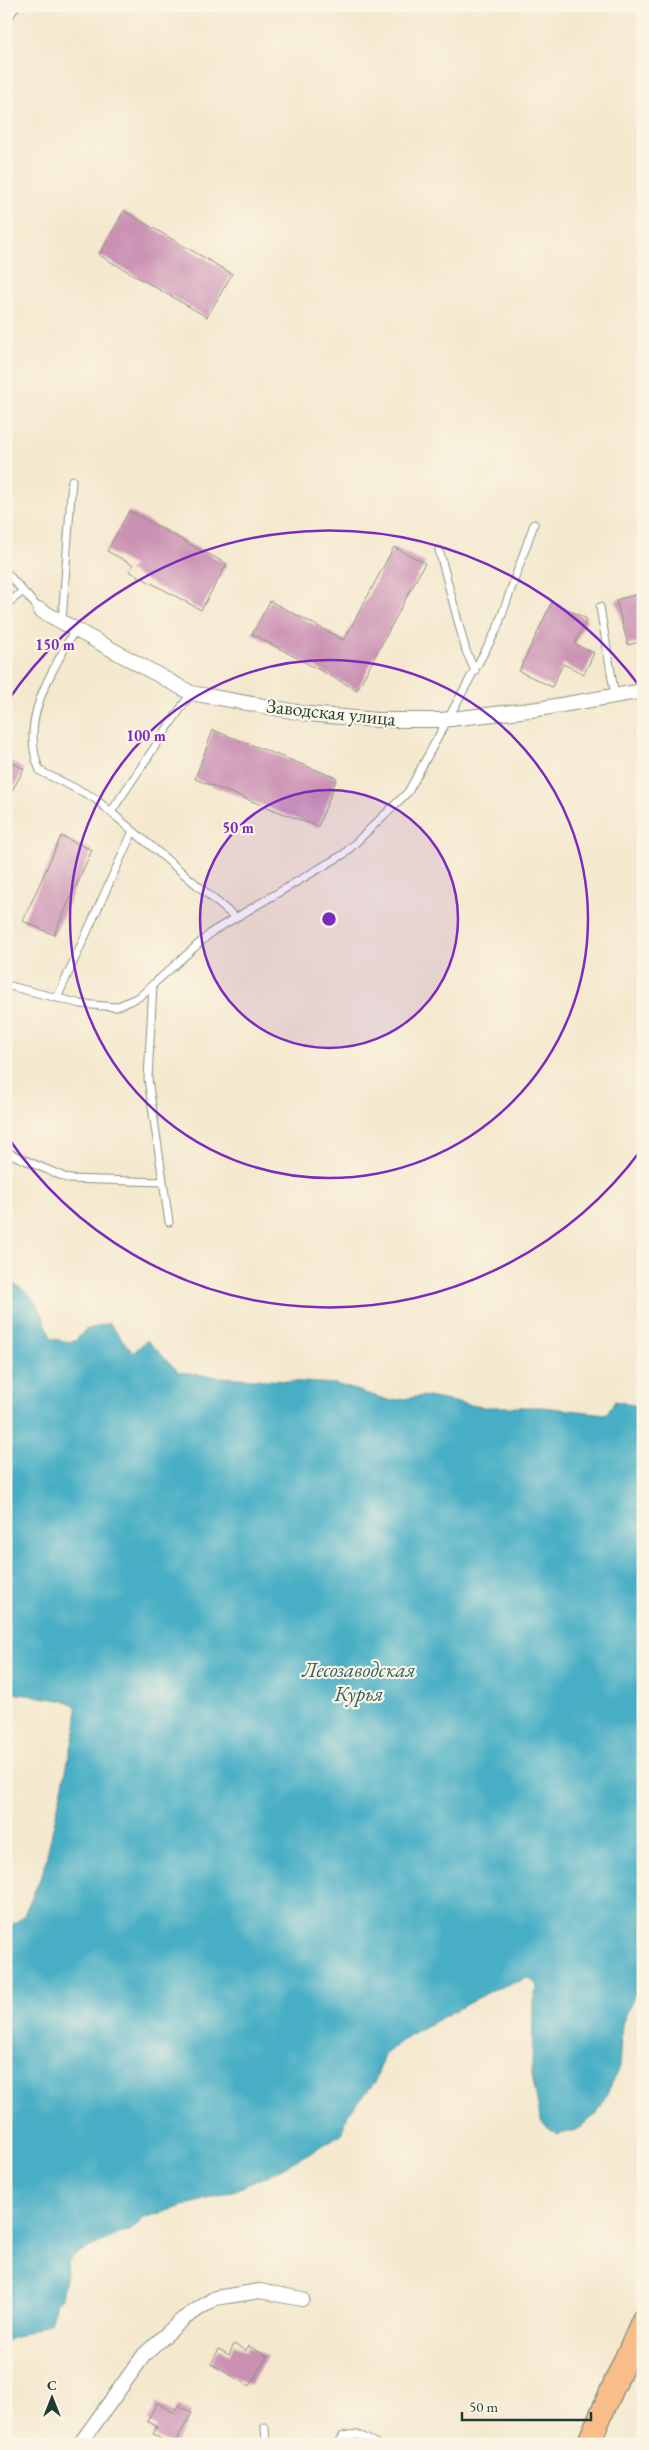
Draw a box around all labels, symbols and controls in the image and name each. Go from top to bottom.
text: 150 m [35,635,75,654]
street label: Заводская улица [265,692,397,732]
text: 100 m [126,726,166,745]
text: 50 m [222,818,254,837]
centre of rings [320,910,338,928]
water label: Лесозаводская Курья [301,1656,416,1707]
north arrow [28,2372,78,2422]
text: С [47,2376,57,2394]
scale bar [462,2390,590,2422]
text: 50 m [469,2397,498,2416]

